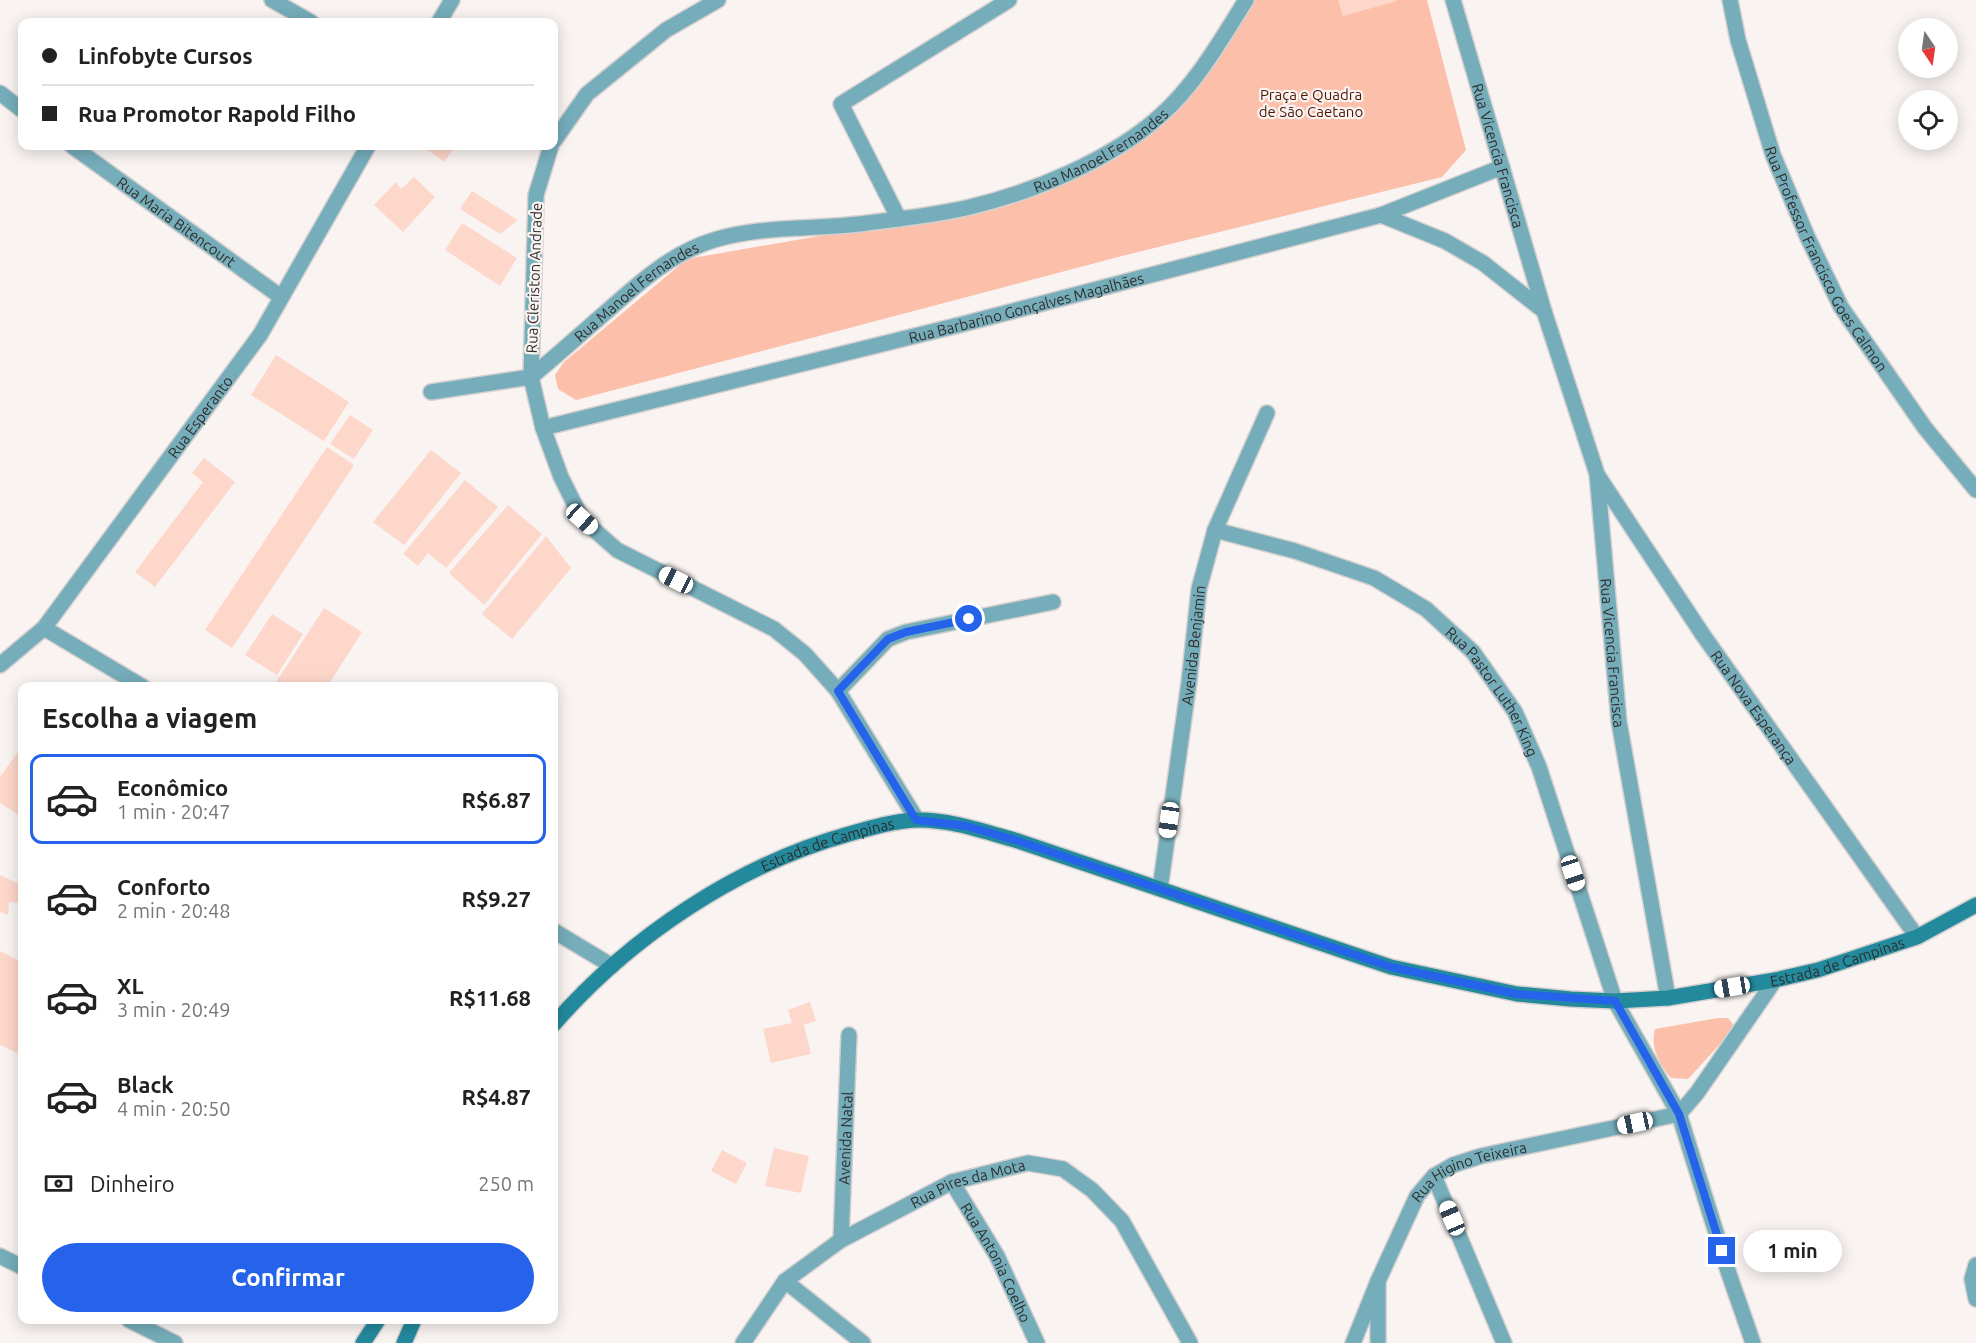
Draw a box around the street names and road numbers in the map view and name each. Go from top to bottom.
street label: Rua Vicencia Francisca [1469,81,1528,230]
street label: Rua Manoel Fernandes [1031,105,1171,195]
street label: Rua Professor Francisco Goes Calmon [1762,144,1891,374]
street label: Rua Maria Bitencourt [114,173,239,270]
street label: Rua Cleriston Andrade [523,203,545,353]
street label: Rua Manoel Fernandes [570,238,701,345]
street label: Rua Barbarino Gonçalves Magalhães [907,269,1146,346]
street label: Rua Esperanto [164,372,236,461]
street label: Rua Vicencia Francisca [1598,578,1628,729]
street label: Avenida Benjamin [1177,585,1208,706]
street label: Rua Pastor Luther King [1442,623,1542,759]
street label: Rua Nova Esperança [1708,647,1800,767]
street label: Estrada de Campinas [758,814,895,874]
street label: Estrada de Campinas [1769,933,1907,989]
street label: Avenida Natal [835,1091,855,1185]
street label: Rua Higino Teixeira [1407,1138,1528,1205]
street label: Rua Pires da Mota [907,1156,1027,1211]
street label: Rua Antonia Coelho [958,1199,1035,1325]

